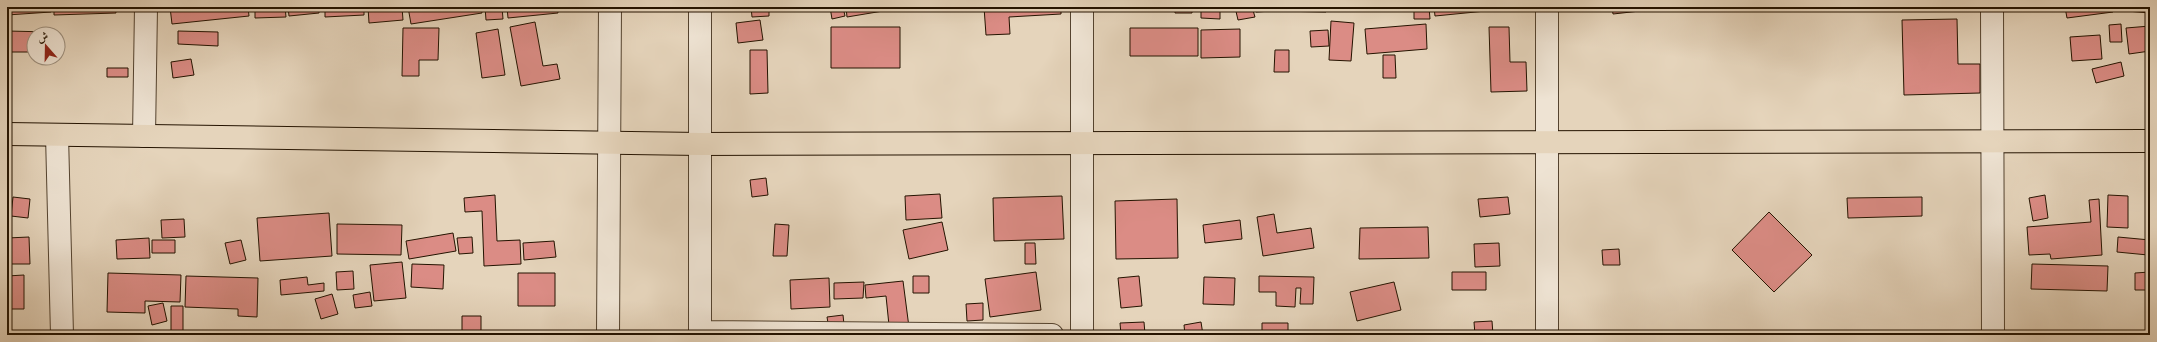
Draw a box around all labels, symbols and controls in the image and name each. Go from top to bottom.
north arrow [26,26,66,66]
text: ش [36,31,50,45]

